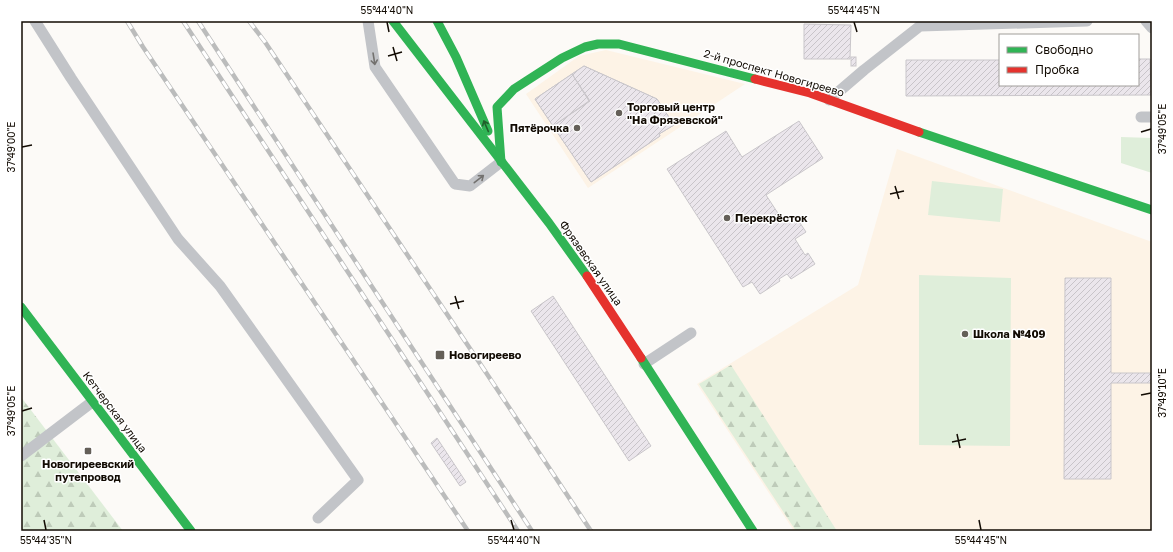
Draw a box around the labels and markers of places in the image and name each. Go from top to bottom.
place label: Торговый центр "На Фрязевской" [627,100,723,126]
marker: Торговый центр "На Фрязевской" [614,108,624,118]
place label: Пятёрочка [510,121,569,134]
marker: Пятёрочка [572,123,582,133]
place label: Перекрёсток [735,211,808,224]
marker: Перекрёсток [722,213,732,223]
place label: Школа №409 [973,327,1046,340]
marker: Школа №409 [960,329,970,339]
place label: Новогиреево [449,348,522,361]
marker: Новогиреево [434,349,446,361]
marker: Новогиреевский путепровод [83,446,93,456]
place label: Новогиреевский путепровод [42,457,134,483]

